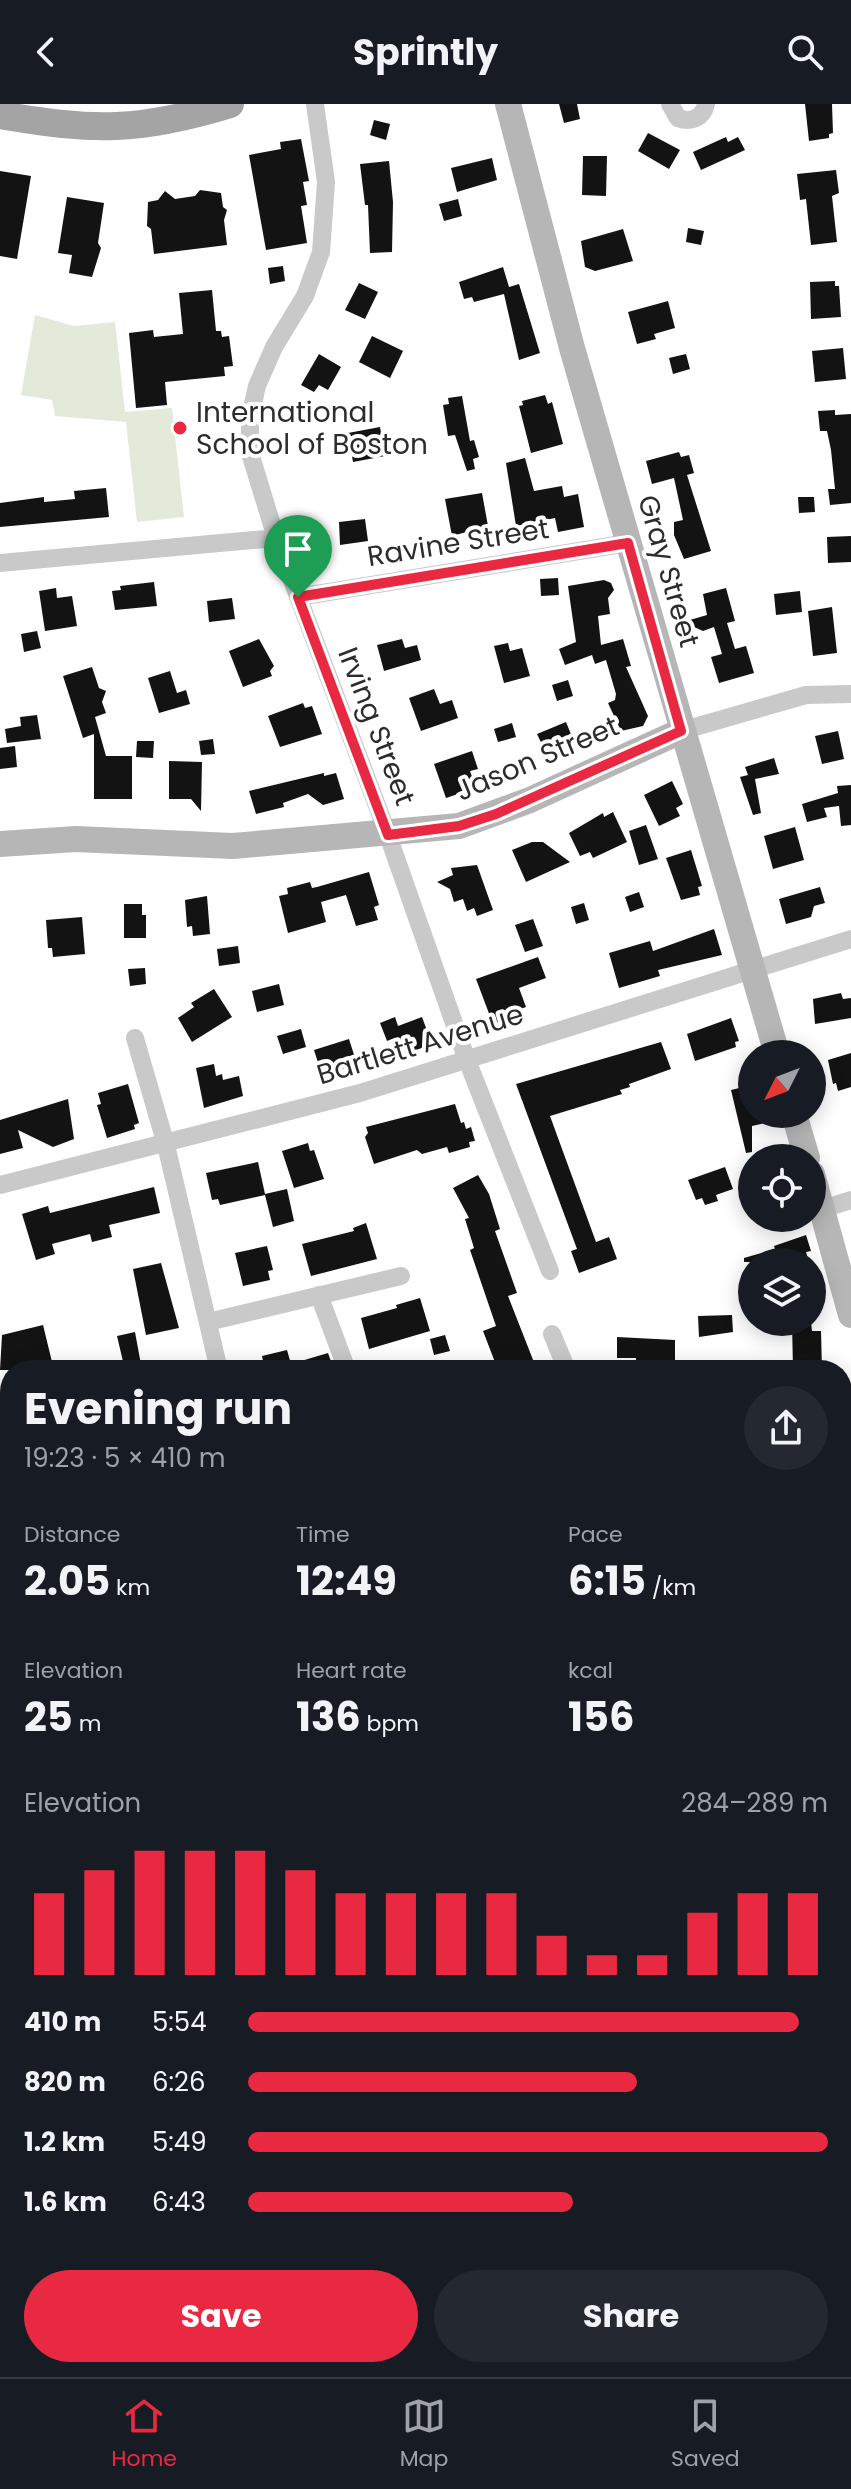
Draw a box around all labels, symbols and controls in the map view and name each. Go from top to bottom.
text: Sprintly [353,27,498,78]
icon: back [24,30,68,74]
icon: search [783,30,827,74]
place label: International School of Boston [196,393,428,464]
marker: International School of Boston [171,419,189,437]
street label: Gray Street [628,491,709,652]
street label: Ravine Street [365,509,552,576]
pin [264,515,332,597]
icon: arrive [276,527,320,571]
street label: Irving Street [329,642,425,811]
street label: Jason Street [450,707,625,810]
street label: Bartlett Avenue [312,995,528,1094]
north arrow [738,1040,826,1128]
map controls [738,1040,826,1336]
button: locate [738,1144,826,1232]
button: layers [738,1248,826,1336]
text: Evening run [24,1378,292,1439]
button: share [744,1386,828,1470]
text: 19:23 · 5 × 410 m [24,1440,226,1476]
text: Distance [24,1519,120,1550]
text: Time [296,1519,350,1550]
text: Pace [568,1519,623,1550]
text: 2.05 [24,1553,110,1609]
text: 12:49 [296,1553,397,1609]
text: 6:15 [568,1553,646,1609]
text: km [110,1572,150,1603]
text: /km [646,1572,696,1603]
text: Elevation [24,1655,123,1686]
text: Heart rate [296,1655,407,1686]
text: kcal [568,1655,613,1686]
text: 25 [24,1689,73,1745]
text: 136 [296,1689,361,1745]
text: 156 [568,1689,635,1745]
text: m [73,1708,101,1739]
text: bpm [361,1708,419,1739]
text: Elevation [24,1785,141,1821]
text: 284–289 m [681,1785,828,1821]
text: 410 m [24,2004,101,2040]
text: 5:54 [152,2004,207,2040]
text: 820 m [24,2064,106,2100]
text: 6:26 [152,2064,206,2100]
text: 1.2 km [24,2124,105,2160]
text: 5:49 [152,2124,207,2160]
text: 1.6 km [24,2184,107,2220]
text: 6:43 [152,2184,206,2220]
button: Save [24,2270,418,2362]
button: Share [434,2270,828,2362]
tab: Home [111,2394,177,2475]
tab: Map [400,2394,448,2475]
tab: Saved [671,2394,740,2475]

